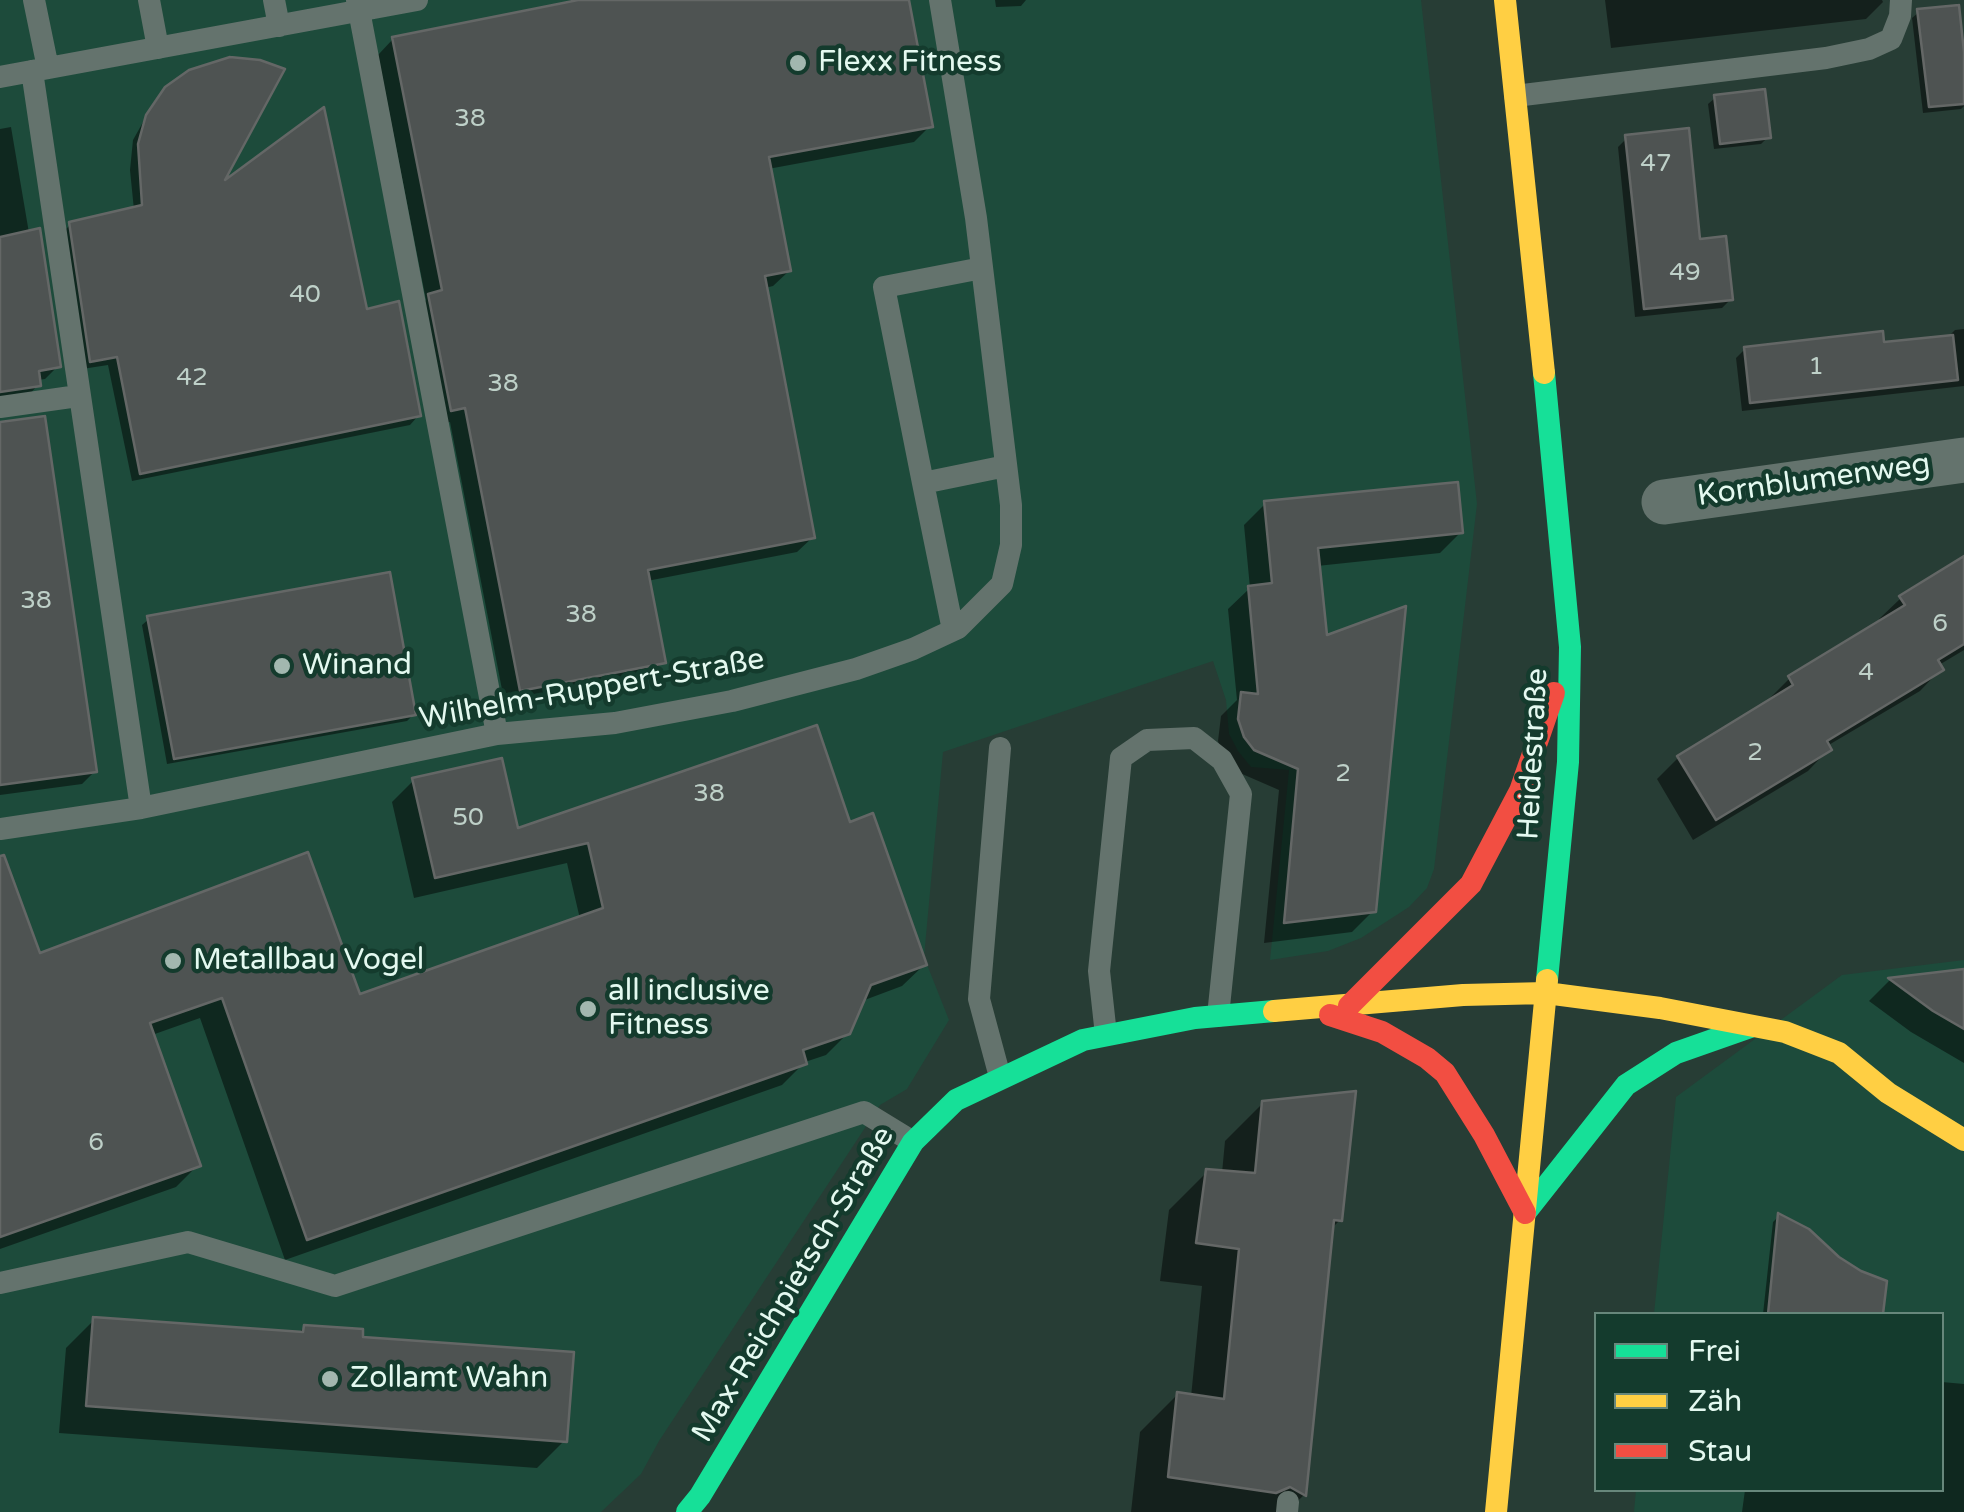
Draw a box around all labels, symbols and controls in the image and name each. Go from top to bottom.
place label: Flexx Fitness [818,45,1002,81]
marker: Flexx Fitness [787,52,809,74]
house number: 38 [454,104,486,134]
house number: 47 [1640,149,1672,179]
house number: 49 [1669,258,1701,288]
house number: 40 [289,280,321,310]
house number: 1 [1808,352,1824,382]
house number: 42 [176,363,208,393]
house number: 38 [487,369,519,399]
street label: Kornblumenweg [1695,447,1933,515]
house number: 38 [20,586,52,616]
house number: 38 [565,600,597,630]
house number: 6 [1932,609,1948,639]
street label: Wilhelm-Ruppert-Straße [417,642,767,738]
place label: Winand [302,648,412,684]
marker: Winand [271,655,293,677]
house number: 4 [1858,658,1874,688]
street label: Heidestraße [1512,667,1556,841]
house number: 2 [1747,738,1763,768]
house number: 2 [1335,759,1351,789]
house number: 38 [693,779,725,809]
house number: 50 [452,803,484,833]
place label: Metallbau Vogel [193,943,424,979]
marker: Metallbau Vogel [162,950,184,972]
place label: all inclusive Fitness [608,974,770,1044]
marker: all inclusive Fitness [577,998,599,1020]
street label: Max-Reichpietsch-Straße [685,1121,903,1449]
house number: 6 [88,1128,104,1158]
legend [1594,1312,1944,1492]
text: Frei [1688,1333,1741,1370]
place label: Zollamt Wahn [350,1361,548,1397]
marker: Zollamt Wahn [319,1368,341,1390]
text: Zäh [1688,1383,1742,1420]
text: Stau [1688,1433,1752,1470]

